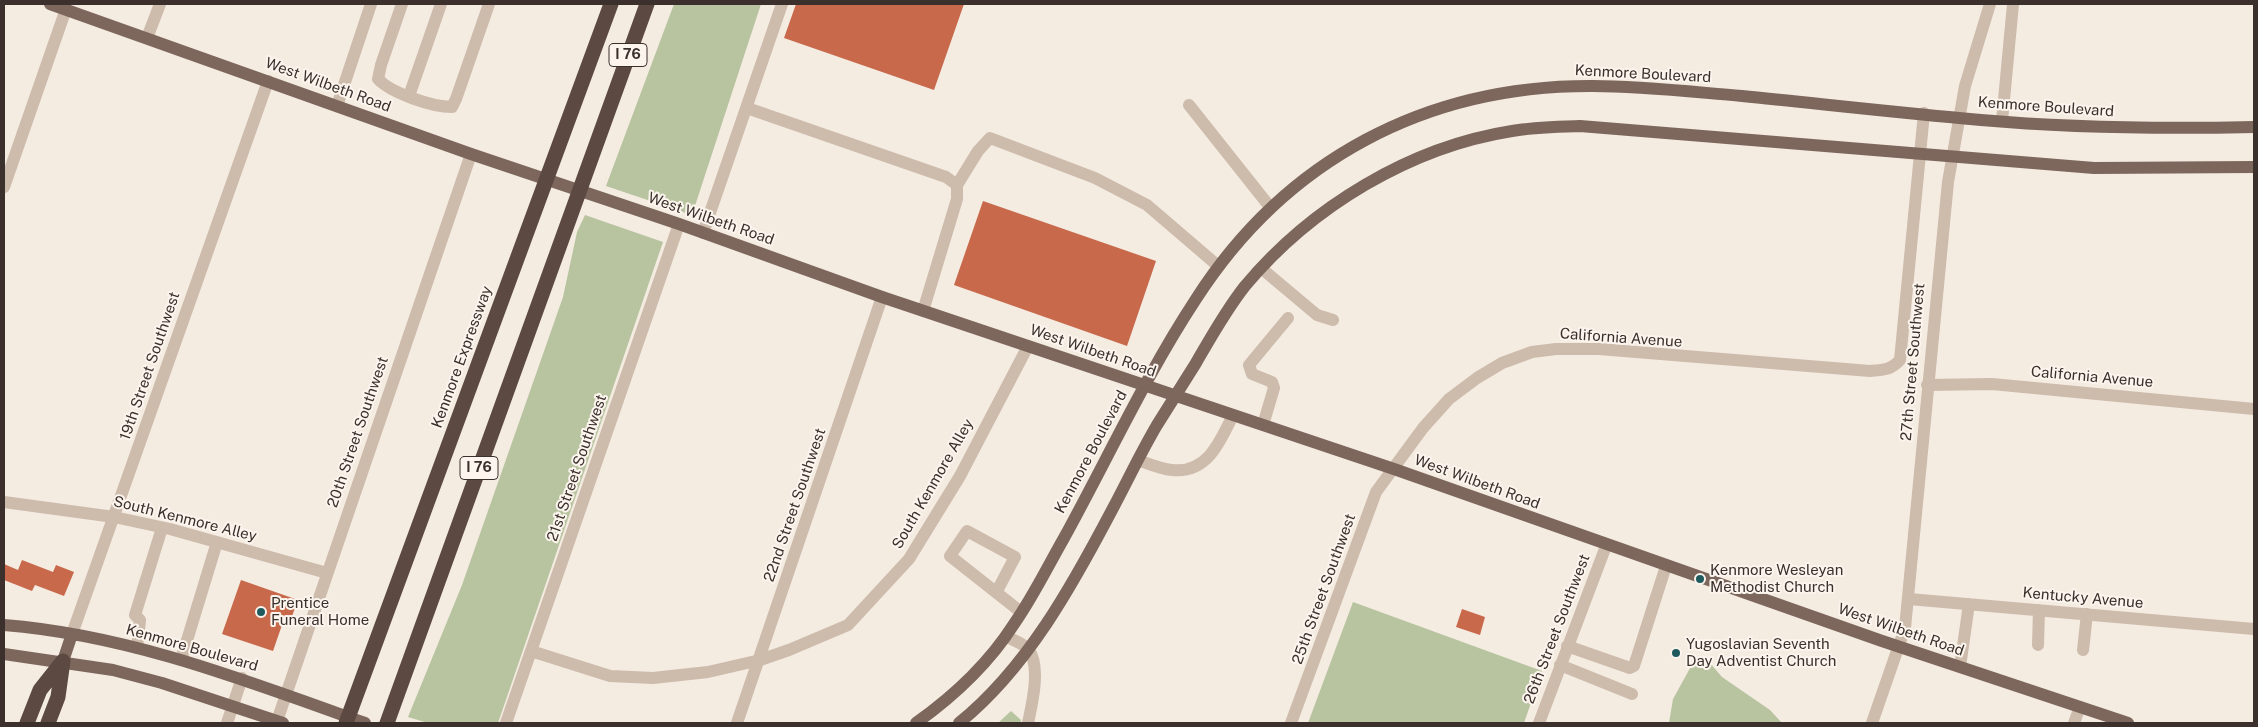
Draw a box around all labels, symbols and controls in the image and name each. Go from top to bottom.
road number: I 76 [609,44,647,66]
street label: West Wilbeth Road [263,54,393,116]
street label: Kenmore Boulevard [1574,61,1712,87]
street label: Kenmore Boulevard [1977,93,2115,121]
street label: West Wilbeth Road [646,189,776,249]
street label: 27th Street Southwest [1897,282,1929,442]
street label: Kenmore Expressway [428,284,496,430]
street label: 19th Street Southwest [116,289,184,443]
street label: West Wilbeth Road [1028,321,1158,381]
street label: California Avenue [1559,325,1683,351]
street label: 20th Street Southwest [324,354,392,510]
street label: California Avenue [2030,363,2154,391]
street label: Kenmore Boulevard [1051,387,1131,517]
street label: 21st Street Southwest [543,392,611,544]
street label: South Kenmore Alley [888,416,978,552]
street label: 22nd Street Southwest [760,426,830,584]
street label: West Wilbeth Road [1412,451,1542,513]
road number: I 76 [460,456,498,479]
street label: South Kenmore Alley [111,492,259,546]
street label: 25th Street Southwest [1288,511,1360,667]
street label: 26th Street Southwest [1520,552,1594,706]
place label: Kenmore Wesleyan Methodist Church [1710,561,1843,596]
marker: Kenmore Wesleyan Methodist Church [1694,573,1706,585]
street label: Kentucky Avenue [2022,584,2144,612]
place label: Prentice Funeral Home [271,594,369,629]
street label: West Wilbeth Road [1836,600,1966,660]
marker: Prentice Funeral Home [255,606,267,618]
street label: Kenmore Boulevard [124,621,260,675]
place label: Yugoslavian Seventh Day Adventist Church [1686,635,1836,670]
marker: Yugoslavian Seventh Day Adventist Church [1670,647,1682,659]

